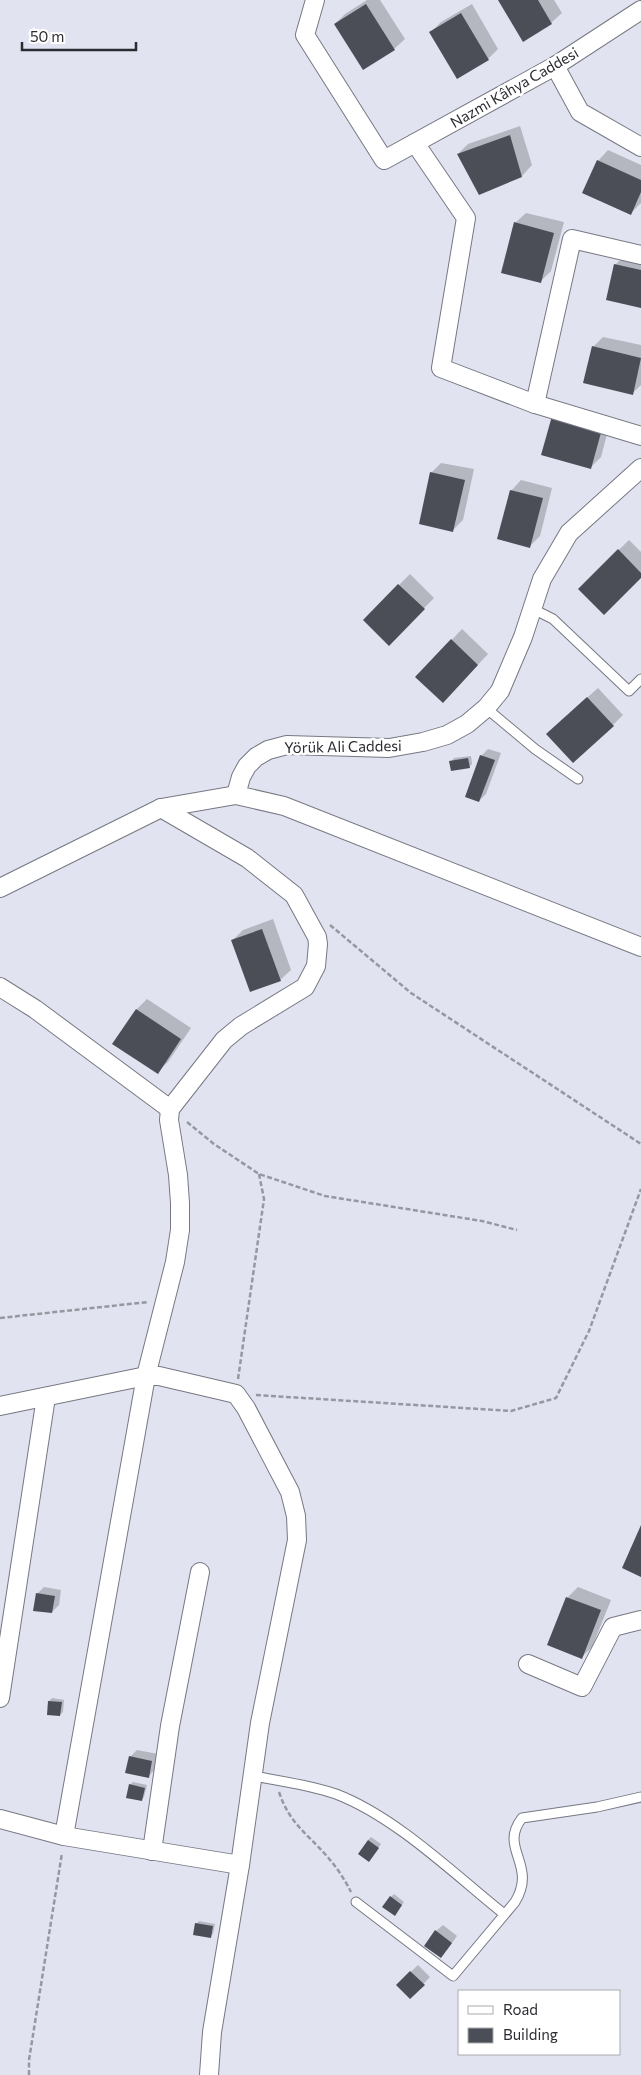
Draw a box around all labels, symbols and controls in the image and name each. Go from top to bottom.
scale bar [22,20,136,52]
text: 50 m [30,27,64,45]
street label: Nazmi Kâhya Caddesi [447,43,581,131]
street label: Yörük Ali Caddesi [284,736,402,756]
legend [458,1990,621,2055]
text: Road [503,2000,538,2018]
text: Building [503,2025,558,2043]

